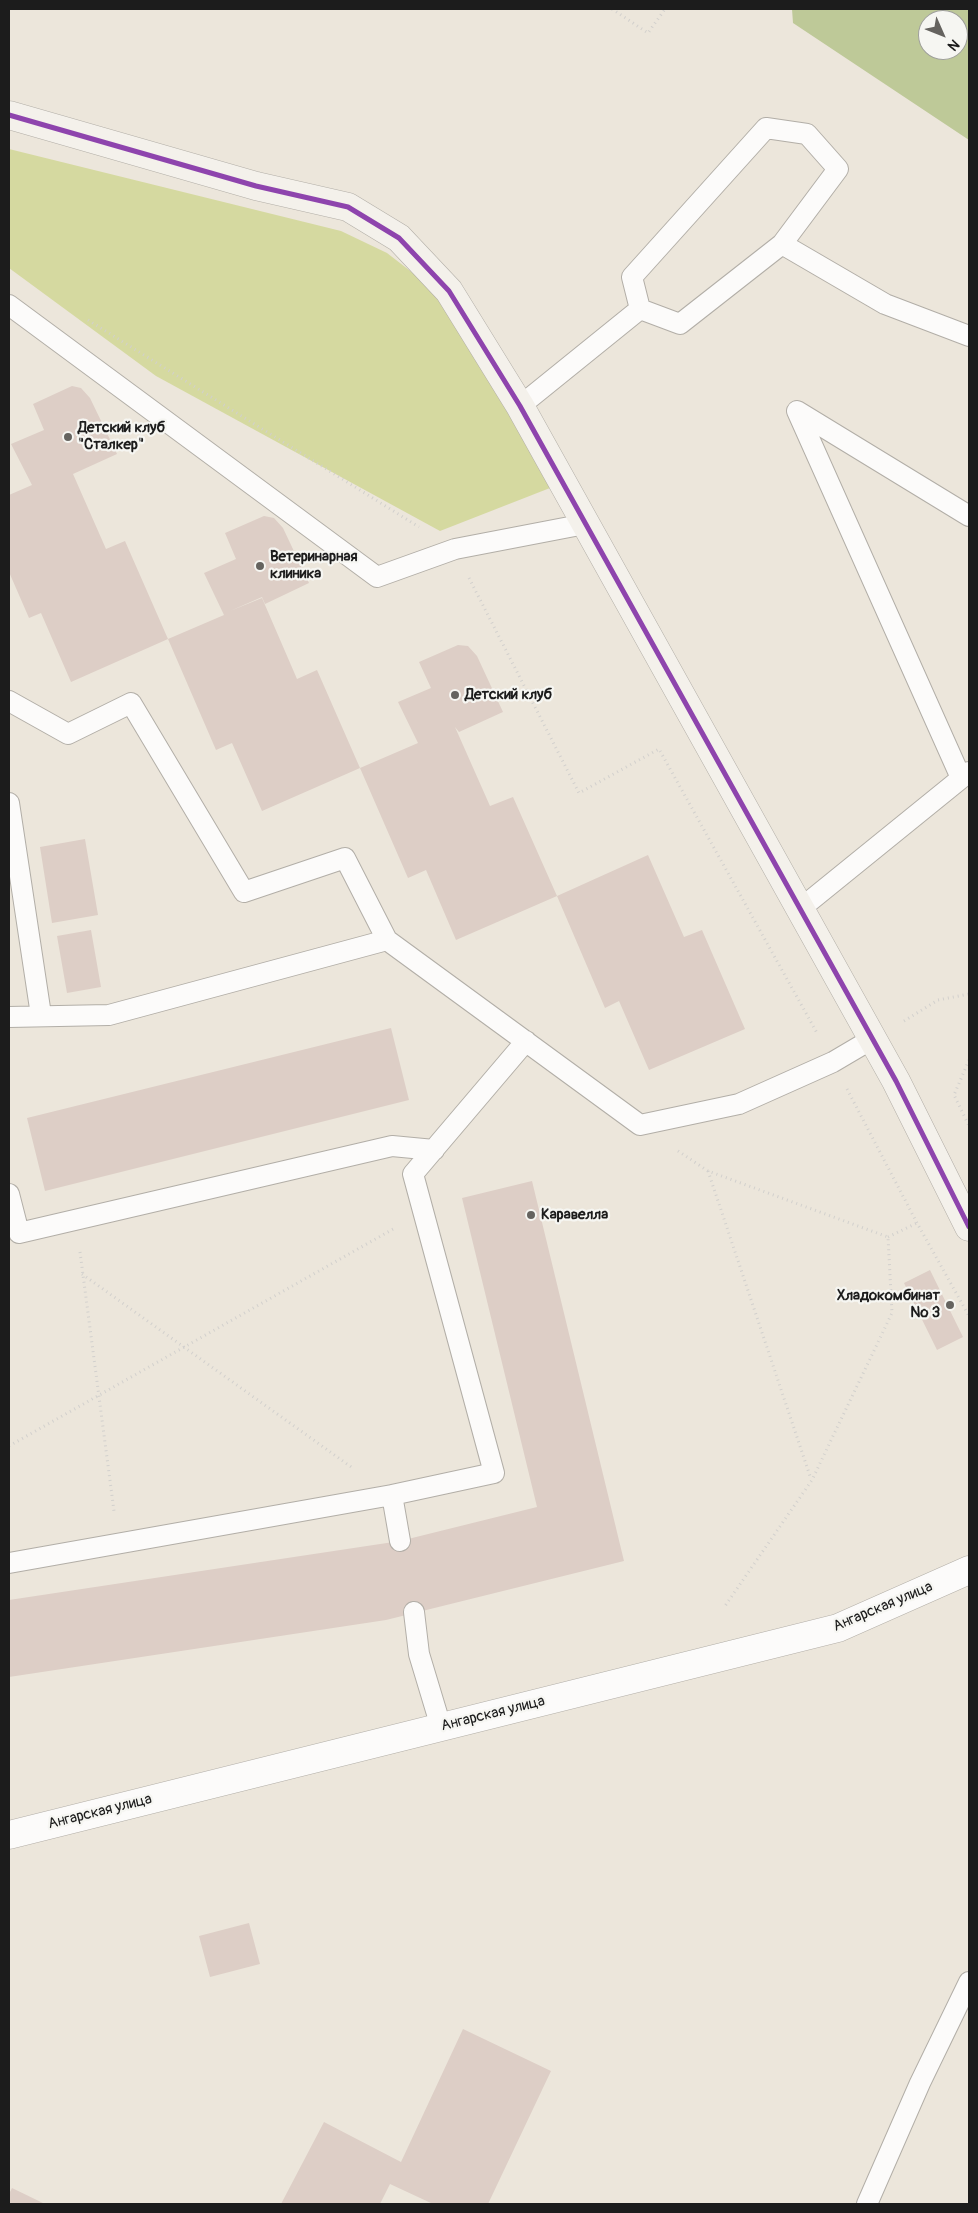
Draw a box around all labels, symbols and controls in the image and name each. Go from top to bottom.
north arrow [918,10,968,60]
text: N [944,36,963,54]
place label: Детский клуб "Сталкер" [78,419,165,454]
marker: Детский клуб "Сталкер" [62,431,74,443]
place label: Ветеринарная клиника [270,548,358,583]
marker: Ветеринарная клиника [254,560,266,572]
place label: Детский клуб [465,686,552,704]
marker: Детский клуб [449,689,461,701]
place label: Каравелла [541,1206,608,1224]
marker: Каравелла [525,1209,537,1221]
place label: Хладокомбинат № 3 [837,1287,940,1322]
marker: Хладокомбинат № 3 [944,1299,956,1311]
street label: Ангарская улица [831,1578,935,1636]
street label: Ангарская улица [439,1692,547,1736]
street label: Ангарская улица [46,1790,154,1834]

